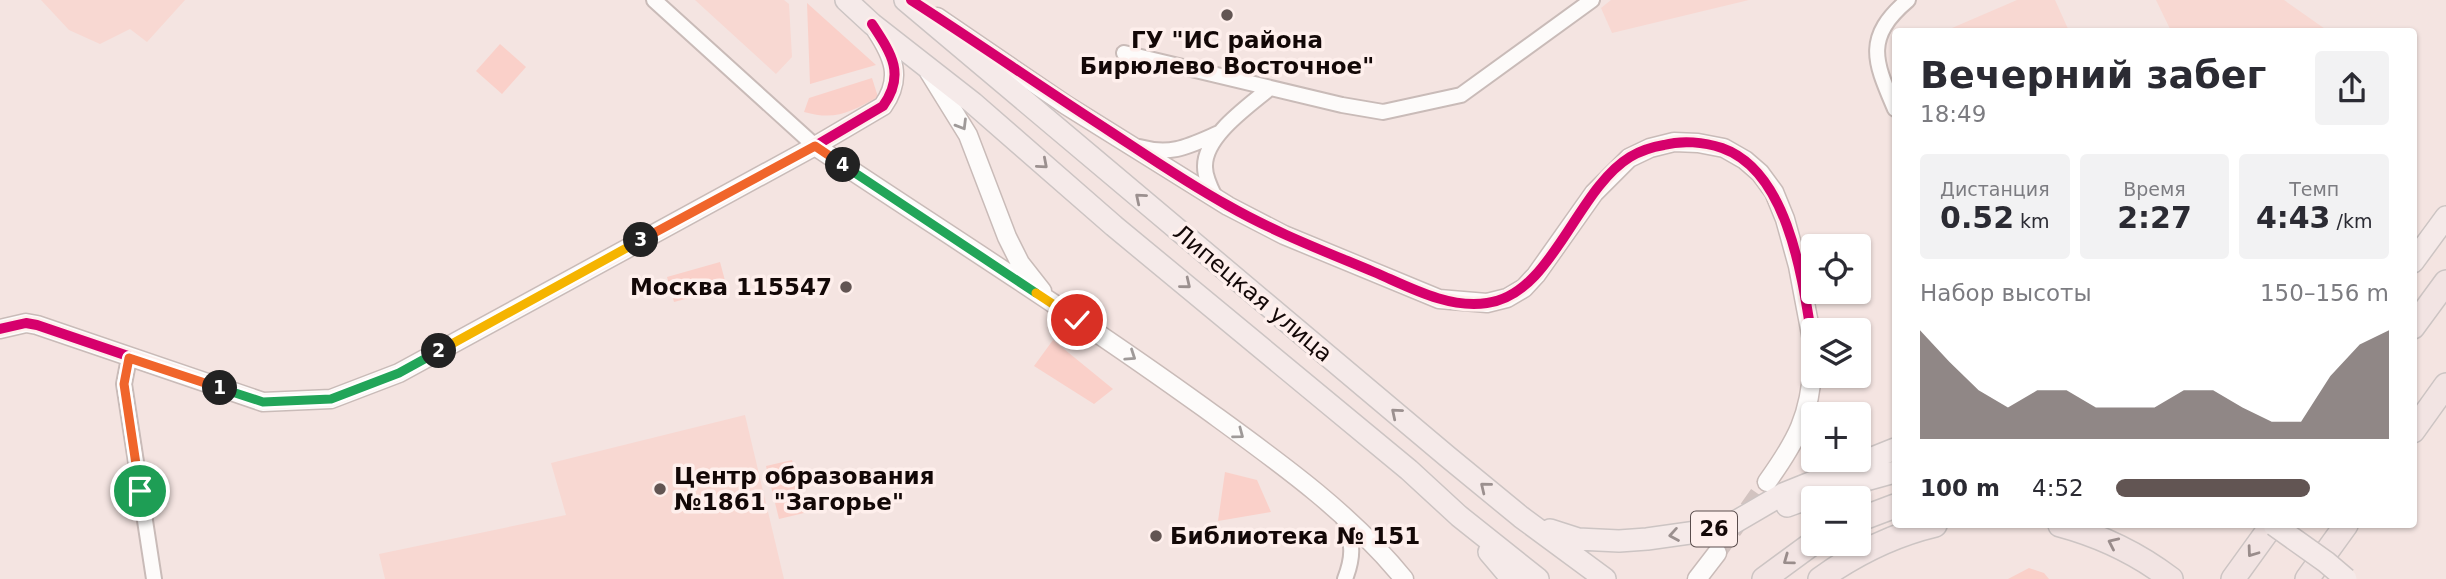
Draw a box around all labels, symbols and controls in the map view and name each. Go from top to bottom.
marker: ГУ "ИС района Бирюлево Восточное" [1219,7,1235,23]
place label: ГУ "ИС района Бирюлево Восточное" [1080,27,1374,79]
button: share [2315,51,2389,125]
text: Вечерний забег [1920,53,2266,97]
text: 18:49 [1920,101,1986,127]
one-way arrow [953,117,966,130]
pin: 4 [826,148,860,182]
text: 4 [836,153,849,175]
one-way arrow [1035,156,1048,168]
text: Дистанция [1940,178,2050,200]
text: Время [2123,178,2186,200]
text: Темп [2289,178,2339,200]
one-way arrow [1135,194,1148,206]
text: 0.52 [1940,200,2014,235]
text: 2:27 [2117,200,2192,235]
text: 4:43 [2256,200,2331,235]
text: km [2014,210,2050,232]
text: /km [2331,210,2372,232]
street label: Липецкая улица [1168,219,1338,367]
pin: 3 [624,222,658,258]
text: 3 [634,228,647,250]
map controls [1801,234,1871,556]
button: locate [1801,234,1871,304]
place label: Москва 115547 [630,274,832,300]
one-way arrow [1179,276,1191,289]
marker: Москва 115547 [838,279,854,295]
text: Набор высоты [1920,280,2092,306]
text: 150–156 m [2260,280,2389,306]
pin [1047,290,1107,350]
icon: check [1058,301,1096,339]
button: layers [1801,318,1871,388]
pin: 2 [422,334,457,368]
text: 2 [432,339,445,361]
one-way arrow [1123,348,1136,360]
pin: 1 [202,370,238,406]
text: 1 [213,376,226,398]
button: + [1801,402,1871,472]
one-way arrow [1391,409,1404,421]
one-way arrow [1231,425,1244,438]
pin [110,461,170,521]
place label: Центр образования №1861 "Загорье" [674,463,935,515]
icon: arrive [121,472,159,510]
text: 100 m [1920,475,2000,501]
text: 4:52 [2032,475,2084,501]
marker: Центр образования №1861 "Загорье" [652,481,668,497]
one-way arrow [1480,483,1493,495]
button: − [1801,486,1871,556]
road number: 26 [1691,512,1737,546]
place label: Библиотека № 151 [1170,523,1420,549]
one-way arrow [1668,527,1680,542]
marker: Библиотека № 151 [1148,528,1164,544]
one-way arrow [2108,538,2120,552]
one-way arrow [2248,544,2260,557]
one-way arrow [1783,552,1796,565]

